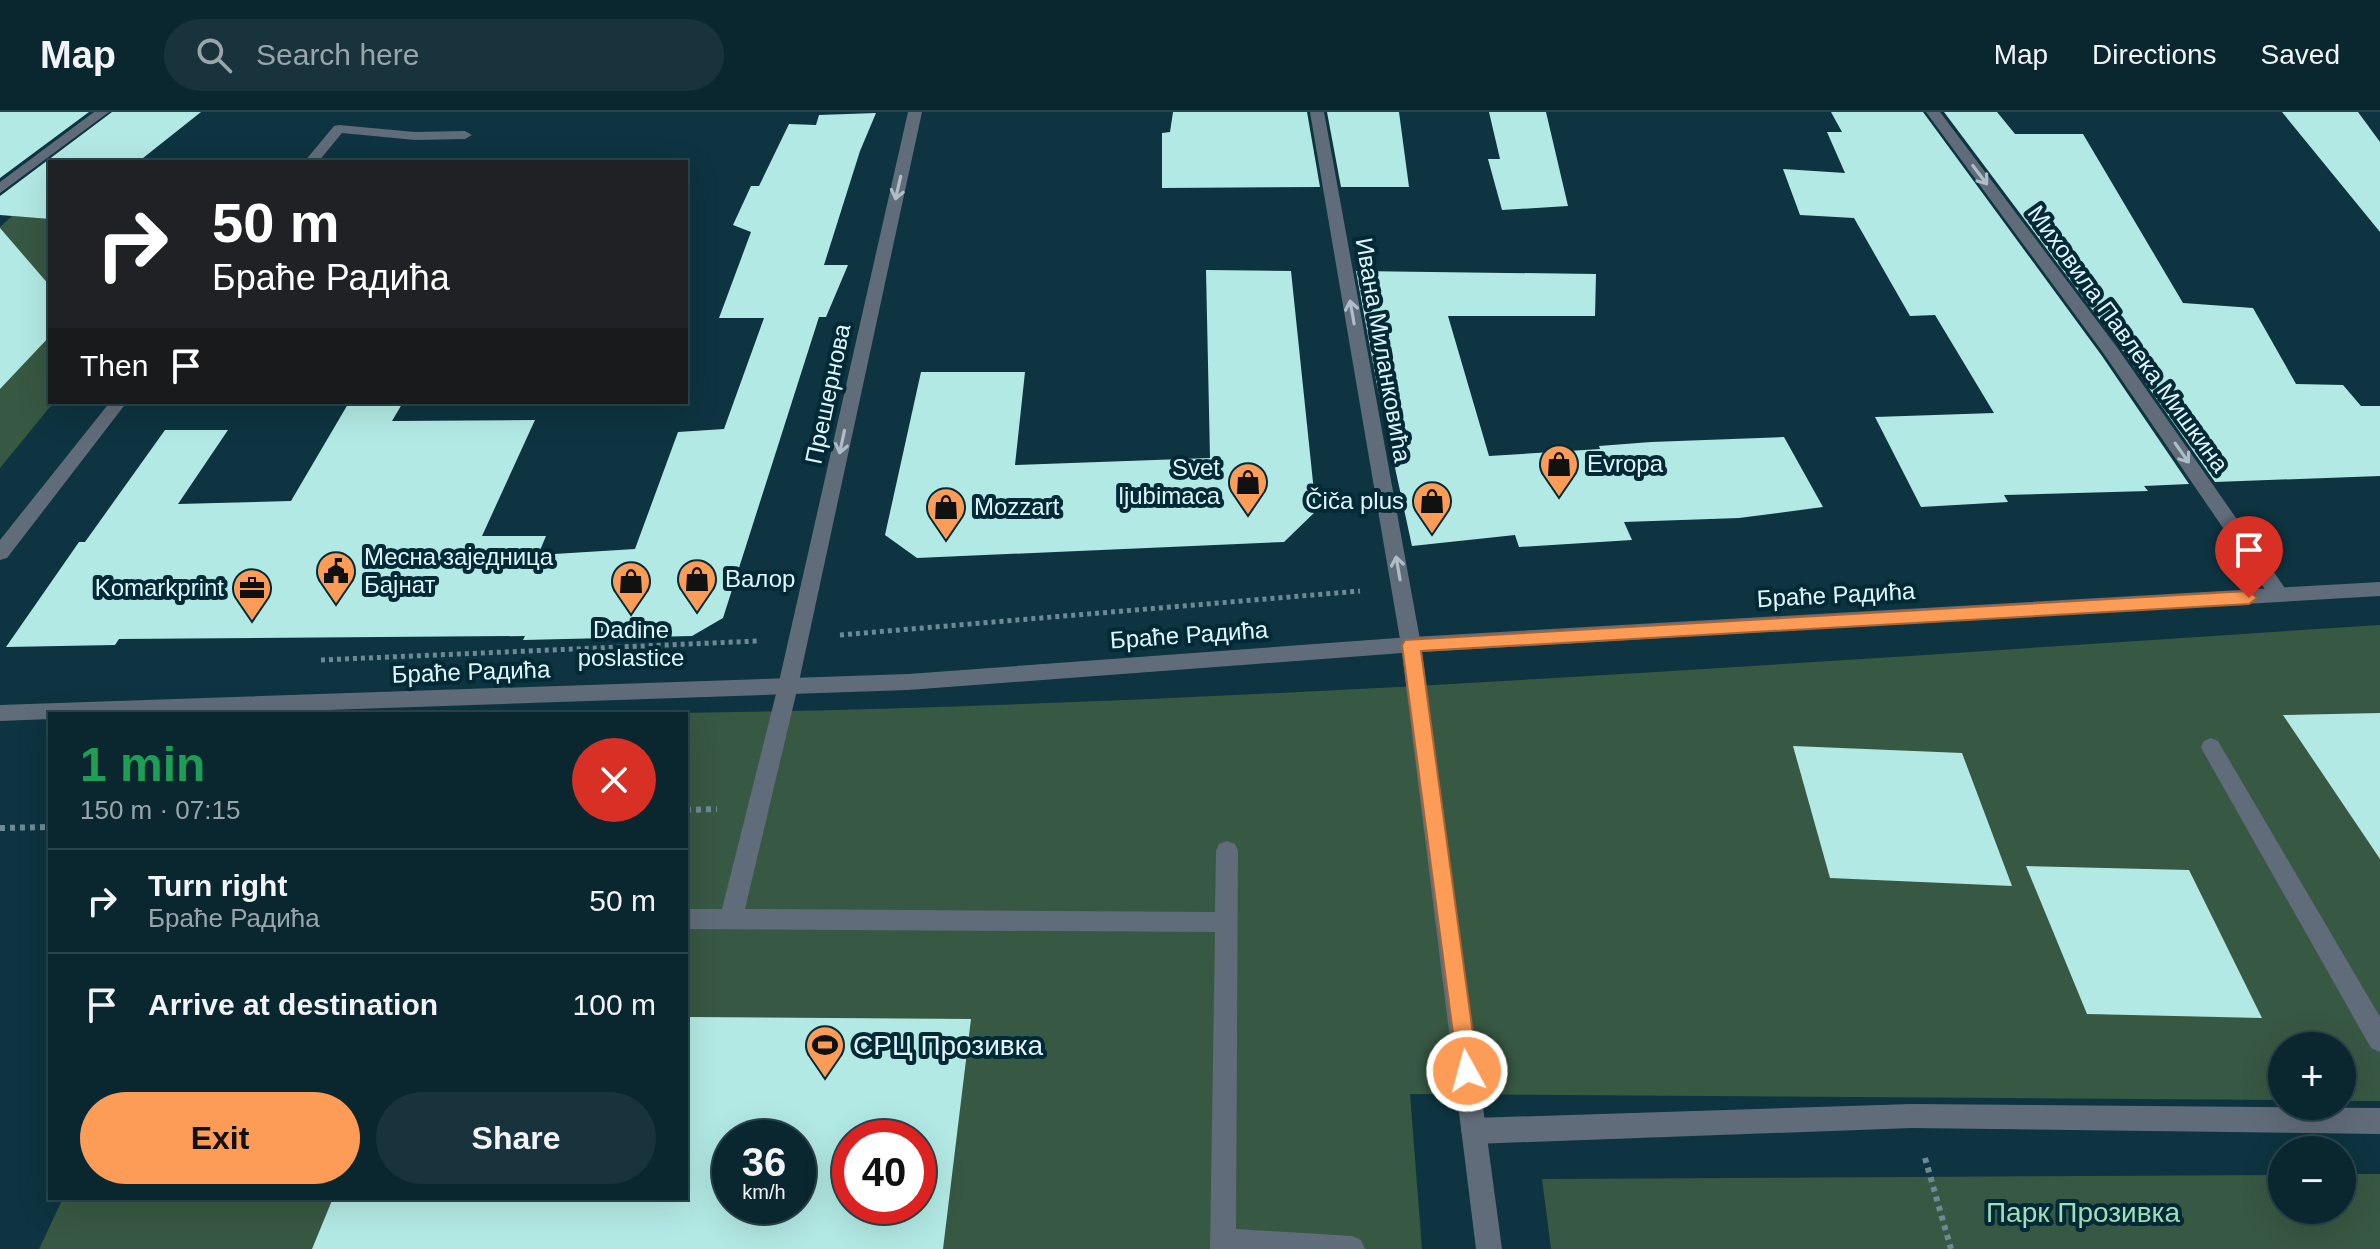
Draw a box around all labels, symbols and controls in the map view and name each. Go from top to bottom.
search box [164,19,724,91]
icon: search [192,33,236,77]
text: Map [40,34,116,76]
text: Search here [256,38,419,71]
text: Map [1994,39,2048,70]
text: Directions [2092,39,2217,70]
text: Saved [2261,39,2340,70]
one-way arrow [1971,163,1988,185]
one-way arrow [890,175,905,200]
text: 50 m [212,191,340,254]
icon: right [80,192,184,296]
street label: Миховила Павлека Мишкина [2023,200,2235,478]
street label: Ивана Миланковића [1350,236,1417,465]
text: Браће Радића [212,257,450,298]
one-way arrow [1344,300,1359,325]
street label: Прешернова [800,321,856,466]
icon: arrive [164,344,208,388]
text: Then [80,349,148,382]
one-way arrow [834,429,849,454]
one-way arrow [2174,442,2190,464]
shop icon: Evropa [1538,443,1580,498]
place label: Evropa [1587,450,1664,477]
place label: Svet ljubimaca [1119,454,1221,509]
shop icon: Svet ljubimaca [1227,461,1269,516]
shop icon: Čiča plus [1411,480,1453,535]
shop icon: Mozzart [925,486,967,541]
place label: Čiča plus [1305,487,1404,514]
place label: Mozzart [974,493,1060,520]
pin [2215,516,2283,598]
icon: arrive [2227,528,2271,572]
place label: Месна заједница Бајнат [364,543,554,598]
public building icon: Месна заједница Бајнат [315,550,357,605]
one-way arrow [1389,555,1404,581]
shop icon: Валор [676,558,718,613]
shop icon: Dadine poslastice [610,560,652,615]
place label: Валор [725,565,795,592]
office icon: Komarkprint [231,567,273,622]
place label: Komarkprint [95,574,224,601]
street label: Браће Радића [1756,577,1916,612]
street label: Браће Радића [1109,615,1270,653]
place label: Dadine poslastice [578,616,684,671]
street label: Браће Радића [391,655,551,688]
text: 1 min [80,738,205,791]
button: close [572,738,656,822]
text: 150 m · 07:15 [80,795,240,825]
text: Turn right [148,869,287,902]
icon: right [80,879,124,923]
text: 50 m [589,884,656,917]
text: Браће Радића [148,903,320,933]
icon: arrive [80,983,124,1027]
text: Arrive at destination [148,988,438,1021]
text: 100 m [573,988,656,1021]
sports icon: СРЦ Прозивка [804,1024,846,1079]
position arrow [1425,1029,1509,1113]
place label: СРЦ Прозивка [853,1030,1044,1061]
map controls [2268,1032,2356,1224]
button: + [2268,1032,2356,1120]
button: Exit [80,1092,360,1184]
button: Share [376,1092,656,1184]
speed limit sign: 40 [832,1120,936,1224]
button: − [2268,1136,2356,1224]
text: 36 [742,1140,786,1184]
text: km/h [742,1181,786,1203]
park label: Парк Прозивка [1986,1197,2180,1228]

